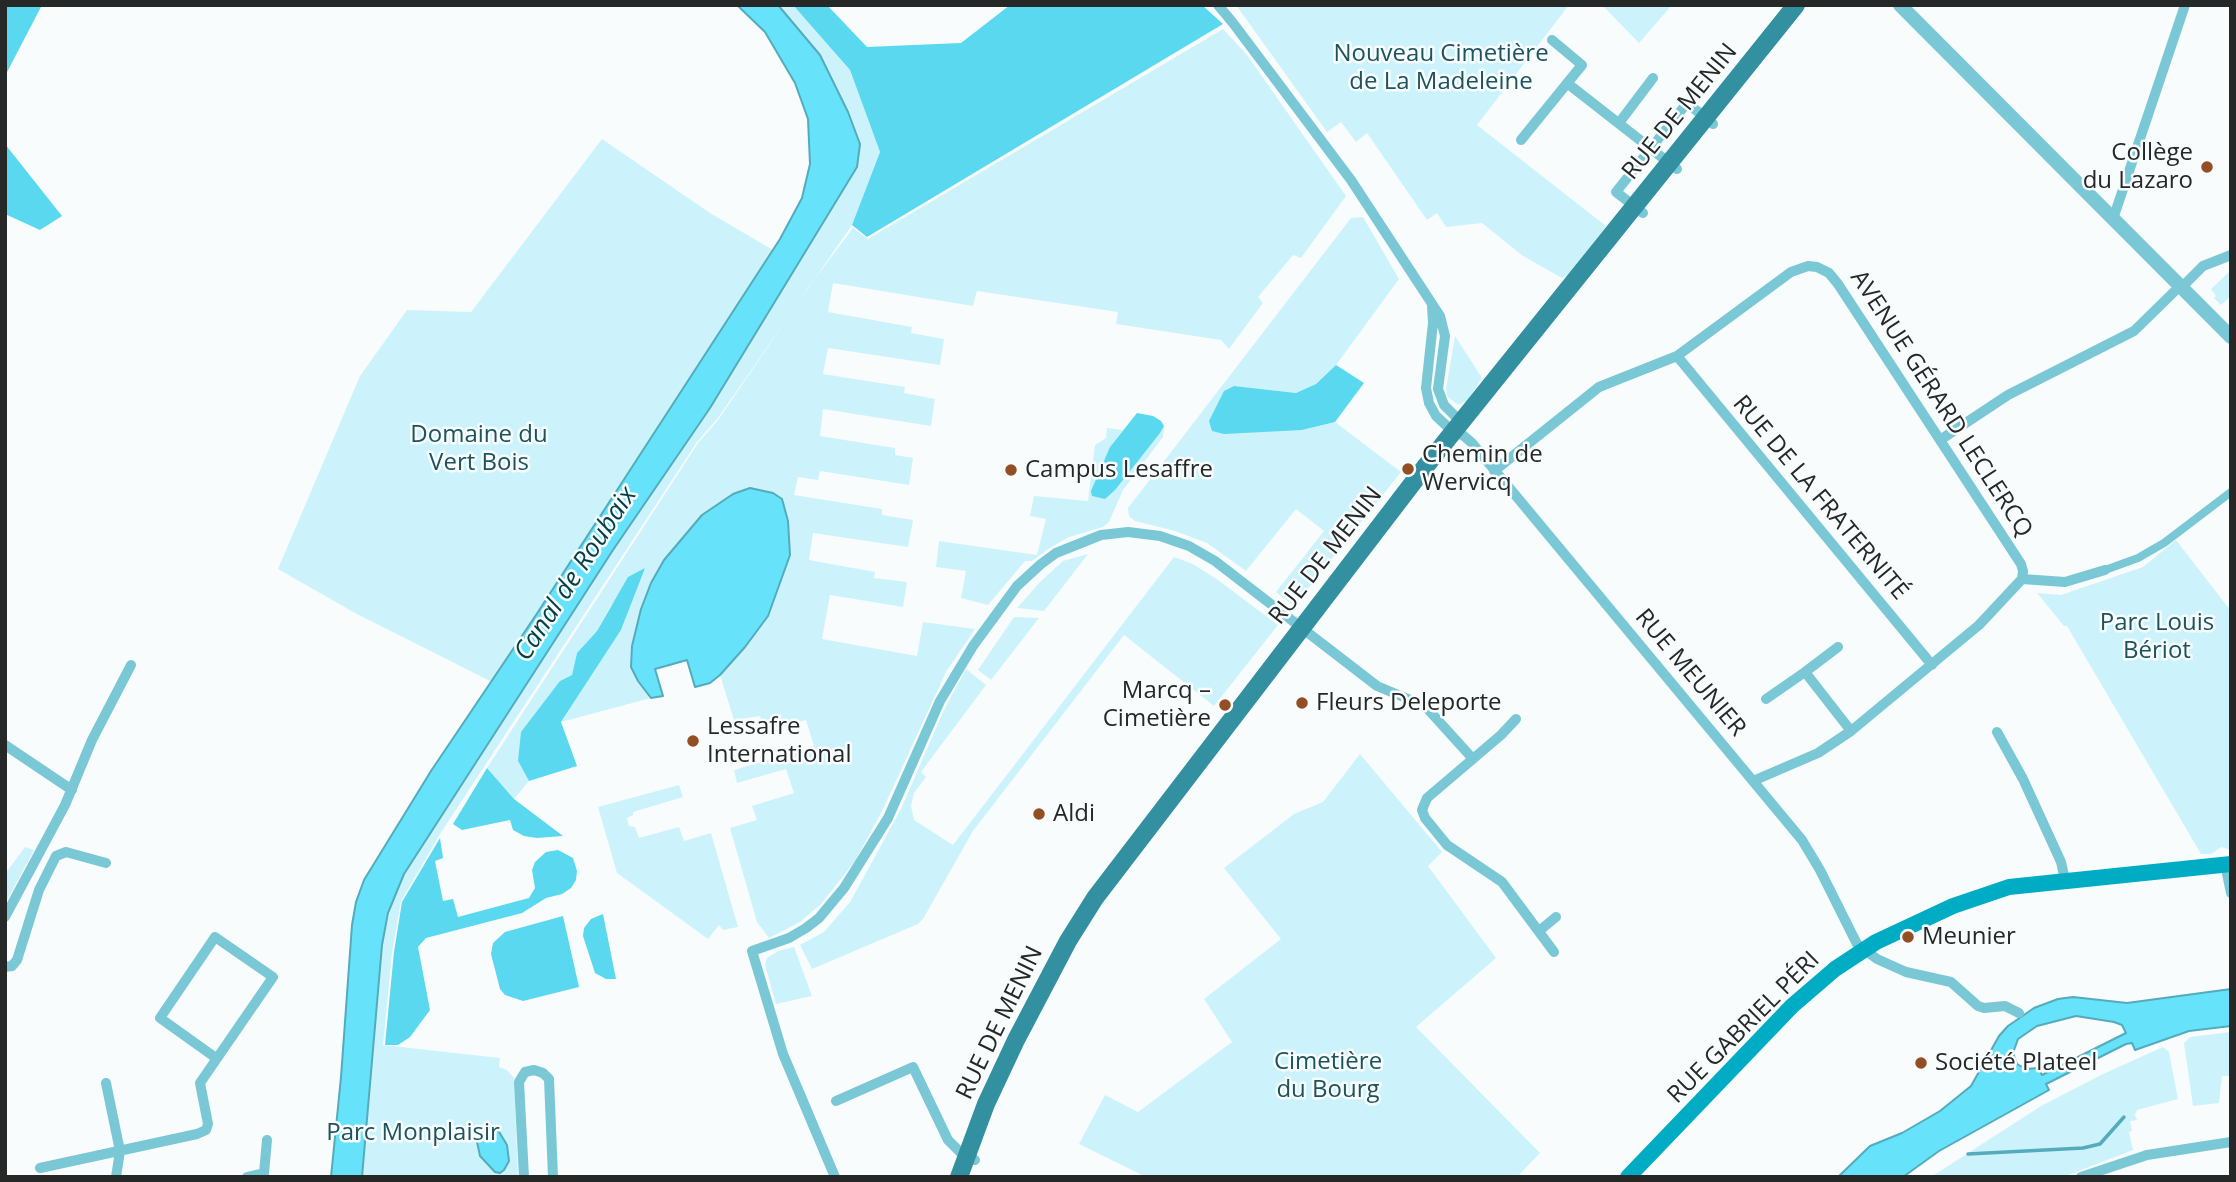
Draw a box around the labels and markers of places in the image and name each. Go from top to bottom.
place label: Collège du Lazaro [2083,139,2193,195]
marker: Collège du Lazaro [2199,159,2215,175]
place label: Chemin de Wervicq [1422,441,1543,497]
place label: Campus Lesaffre [1025,456,1213,484]
marker: Chemin de Wervicq [1400,461,1416,477]
marker: Campus Lesaffre [1003,462,1019,478]
place label: Marcq – Cimetière [1103,677,1211,733]
place label: Fleurs Deleporte [1316,689,1502,717]
marker: Fleurs Deleporte [1294,695,1310,711]
marker: Marcq – Cimetière [1217,697,1233,713]
place label: Lessafre International [707,713,851,769]
marker: Lessafre International [685,733,701,749]
place label: Aldi [1053,800,1095,828]
marker: Aldi [1031,806,1047,822]
place label: Meunier [1922,923,2016,951]
marker: Meunier [1900,929,1916,945]
place label: Société Plateel [1935,1049,2097,1077]
marker: Société Plateel [1913,1055,1929,1071]

